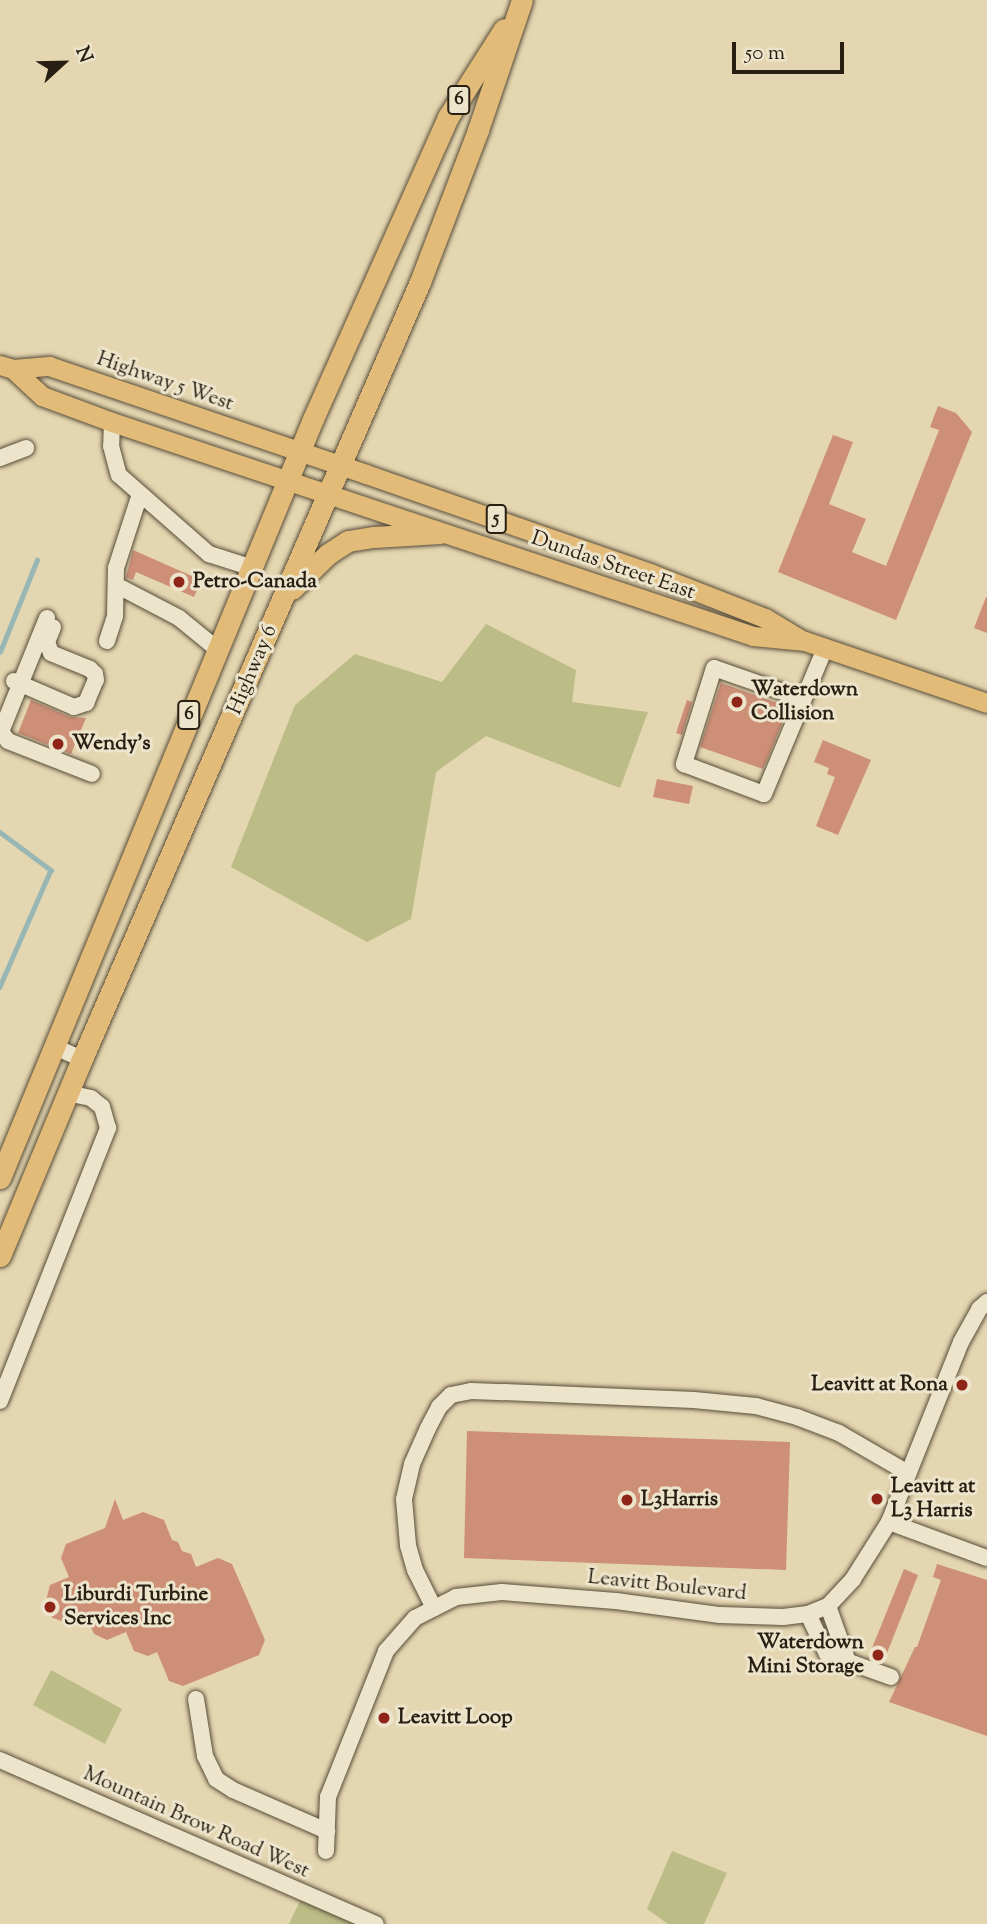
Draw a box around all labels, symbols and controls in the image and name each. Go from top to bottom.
north arrow [28,28,98,98]
scale bar [735,28,847,72]
text: 50 m [745,39,785,69]
text: N [68,43,98,67]
road number: 6 [447,85,471,116]
street label: Highway 5 West [93,347,237,417]
road number: 5 [486,504,506,534]
street label: Dundas Street East [528,526,698,606]
place label: Petro-Canada [193,569,317,595]
marker: Petro-Canada [171,574,187,590]
street label: Highway 6 [223,621,283,719]
place label: Waterdown Collision [751,677,858,727]
marker: Waterdown Collision [729,694,745,710]
road number: 6 [177,700,201,730]
place label: Wendy's [72,731,151,757]
marker: Wendy's [50,736,66,752]
place label: Leavitt at Rona [811,1372,948,1398]
marker: Leavitt at Rona [954,1377,970,1393]
place label: Leavitt at L3 Harris [891,1474,975,1524]
place label: L3Harris [641,1487,718,1513]
marker: Leavitt at L3 Harris [869,1491,885,1507]
marker: L3Harris [619,1492,635,1508]
street label: Leavitt Boulevard [586,1565,748,1607]
place label: Liburdi Turbine Services Inc [64,1582,208,1632]
marker: Liburdi Turbine Services Inc [42,1599,58,1615]
place label: Waterdown Mini Storage [748,1630,864,1680]
marker: Waterdown Mini Storage [870,1647,886,1663]
place label: Leavitt Loop [398,1705,513,1731]
marker: Leavitt Loop [376,1710,392,1726]
street label: Mountain Brow Road West [79,1762,313,1884]

